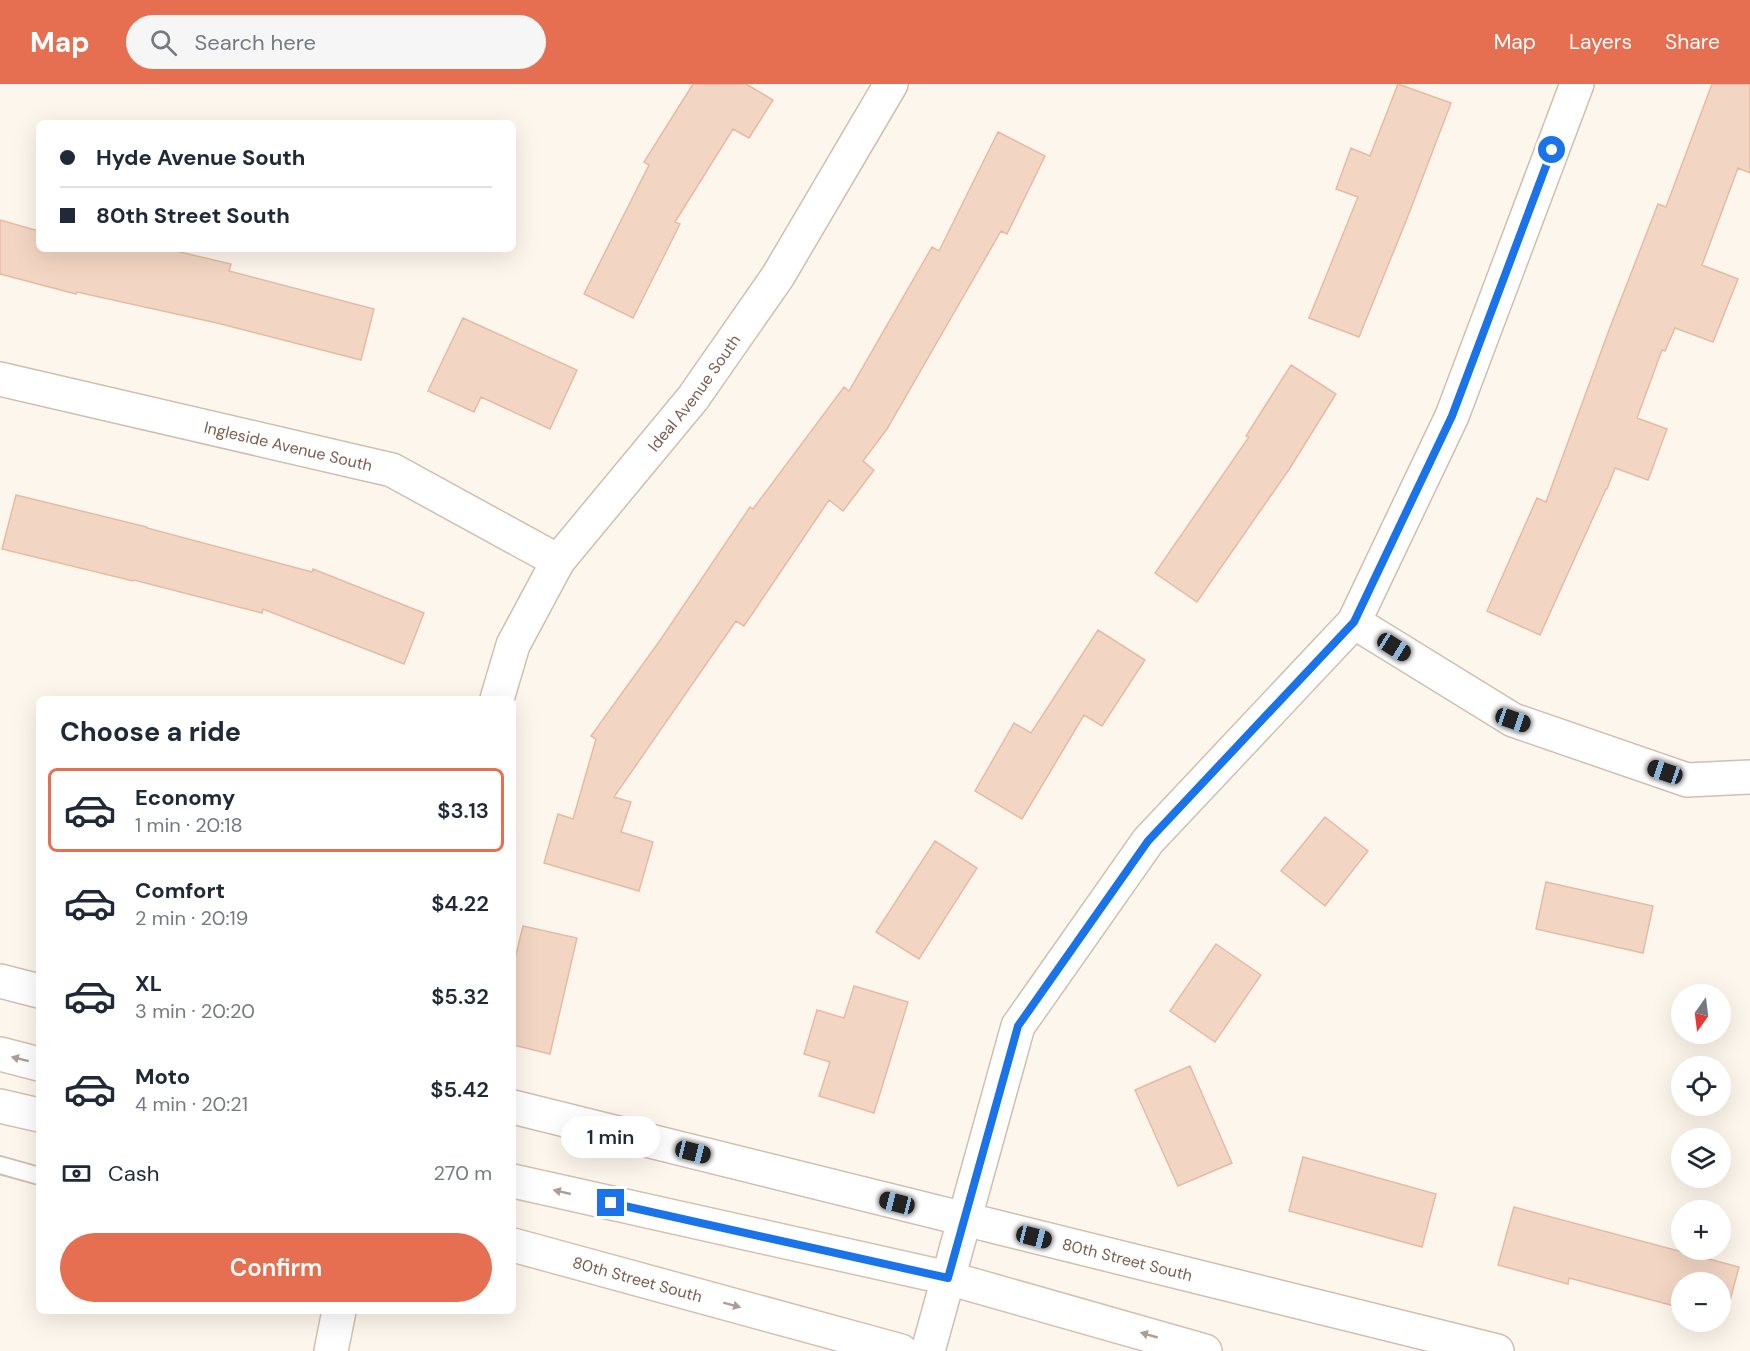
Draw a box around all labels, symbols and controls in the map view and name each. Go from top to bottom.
search box [126,15,546,69]
text: Map [30,24,90,61]
icon: search [147,26,180,59]
text: Search here [195,28,316,57]
text: Map [1494,28,1536,56]
text: Layers [1569,28,1632,56]
text: Share [1665,28,1720,56]
route start [1538,136,1565,163]
text: Hyde Avenue South [96,143,305,172]
text: 80th Street South [96,201,290,230]
street label: Ideal Avenue South [643,330,745,456]
street label: Ingleside Avenue South [202,416,374,476]
car [1374,630,1414,664]
car [1493,706,1533,734]
text: Choose a ride [60,714,241,749]
car [1645,758,1685,786]
icon: car [63,783,117,837]
text: Economy [135,783,235,812]
text: $3.13 [437,796,489,825]
text: 1 min · 20:18 [135,812,243,838]
icon: car [63,876,117,930]
text: Comfort [135,876,225,905]
text: $4.22 [431,889,489,918]
text: 2 min · 20:19 [135,905,248,931]
icon: car [63,969,117,1023]
text: XL [135,969,162,998]
text: $5.32 [431,982,489,1011]
north arrow [1671,984,1731,1044]
map controls [1671,984,1731,1332]
text: 3 min · 20:20 [135,998,255,1024]
one-way arrow [10,1054,29,1064]
button: locate [1671,1056,1731,1116]
icon: car [63,1062,117,1116]
text: Moto [135,1062,190,1091]
text: $5.42 [430,1075,489,1104]
text: 4 min · 20:21 [135,1091,248,1117]
callout: 1 min [562,1116,660,1158]
text: 1 min [587,1124,634,1150]
button: layers [1671,1128,1731,1188]
car [673,1139,713,1165]
icon: cash [60,1157,93,1190]
text: Cash [108,1159,159,1188]
text: 270 m [434,1160,492,1186]
one-way arrow [552,1187,571,1196]
route end [597,1189,624,1216]
car [877,1190,917,1216]
button: + [1671,1200,1731,1260]
car [1014,1224,1054,1250]
button: Confirm [60,1233,492,1302]
street label: 80th Street South [1060,1233,1195,1286]
street label: 80th Street South [570,1251,705,1307]
button: − [1671,1272,1731,1332]
one-way arrow [723,1301,741,1310]
one-way arrow [1140,1330,1158,1339]

